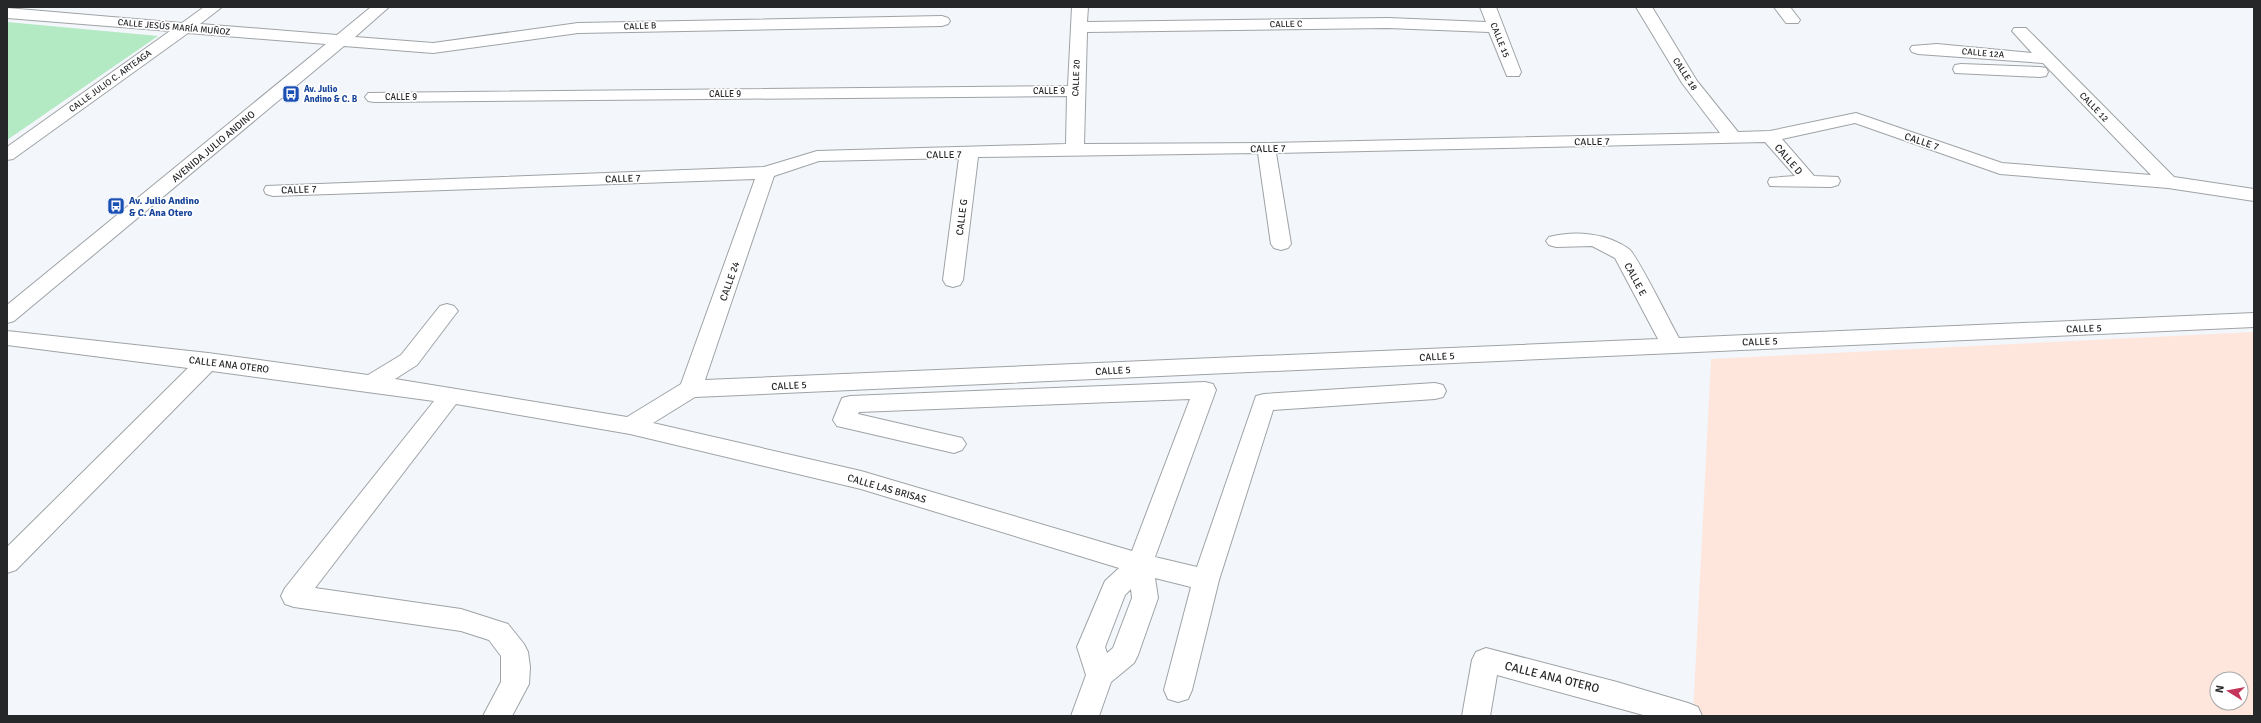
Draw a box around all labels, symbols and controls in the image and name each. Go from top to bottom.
street label: CALLE JESÚS MARÍA MUÑOZ [117,15,231,38]
street label: CALLE C [1270,19,1303,30]
street label: CALLE B [623,20,657,33]
street label: CALLE 15 [1488,21,1512,60]
street label: CALLE 12A [1961,46,2005,61]
street label: CALLE JULIO C. ARTEAGA [67,48,154,115]
street label: CALLE 18 [1670,56,1699,93]
street label: CALLE 20 [1070,59,1083,97]
bus stop icon: Av. Julio Andino & C. B [281,84,301,104]
place label: Av. Julio Andino & C. B [304,84,358,105]
street label: CALLE 9 [1033,86,1065,97]
street label: CALLE 9 [709,89,741,100]
street label: CALLE 12 [2077,90,2111,125]
street label: CALLE 9 [385,92,417,103]
street label: AVENIDA JULIO ANDINO [170,108,258,185]
street label: CALLE 7 [1903,130,1940,153]
street label: CALLE 7 [1574,136,1610,148]
street label: CALLE D [1772,142,1805,177]
street label: CALLE 7 [1250,143,1286,155]
street label: CALLE 7 [926,149,962,161]
street label: CALLE 7 [605,172,641,186]
street label: CALLE 7 [281,183,317,197]
place label: Av. Julio Andino & C. Ana Otero [129,195,199,219]
bus stop icon: Av. Julio Andino & C. Ana Otero [106,196,126,216]
street label: CALLE G [954,198,970,236]
street label: CALLE 24 [718,259,742,303]
street label: CALLE E [1621,261,1649,298]
street label: CALLE 5 [2066,322,2102,336]
street label: CALLE 5 [1742,335,1778,349]
street label: CALLE 5 [1419,350,1455,364]
street label: CALLE ANA OTERO [188,354,270,376]
street label: CALLE 5 [1095,364,1131,378]
street label: CALLE 5 [771,379,807,393]
street label: CALLE LAS BRISAS [846,472,928,506]
street label: CALLE ANA OTERO [1503,658,1601,697]
north arrow [2209,671,2249,711]
text: N [2213,684,2227,694]

